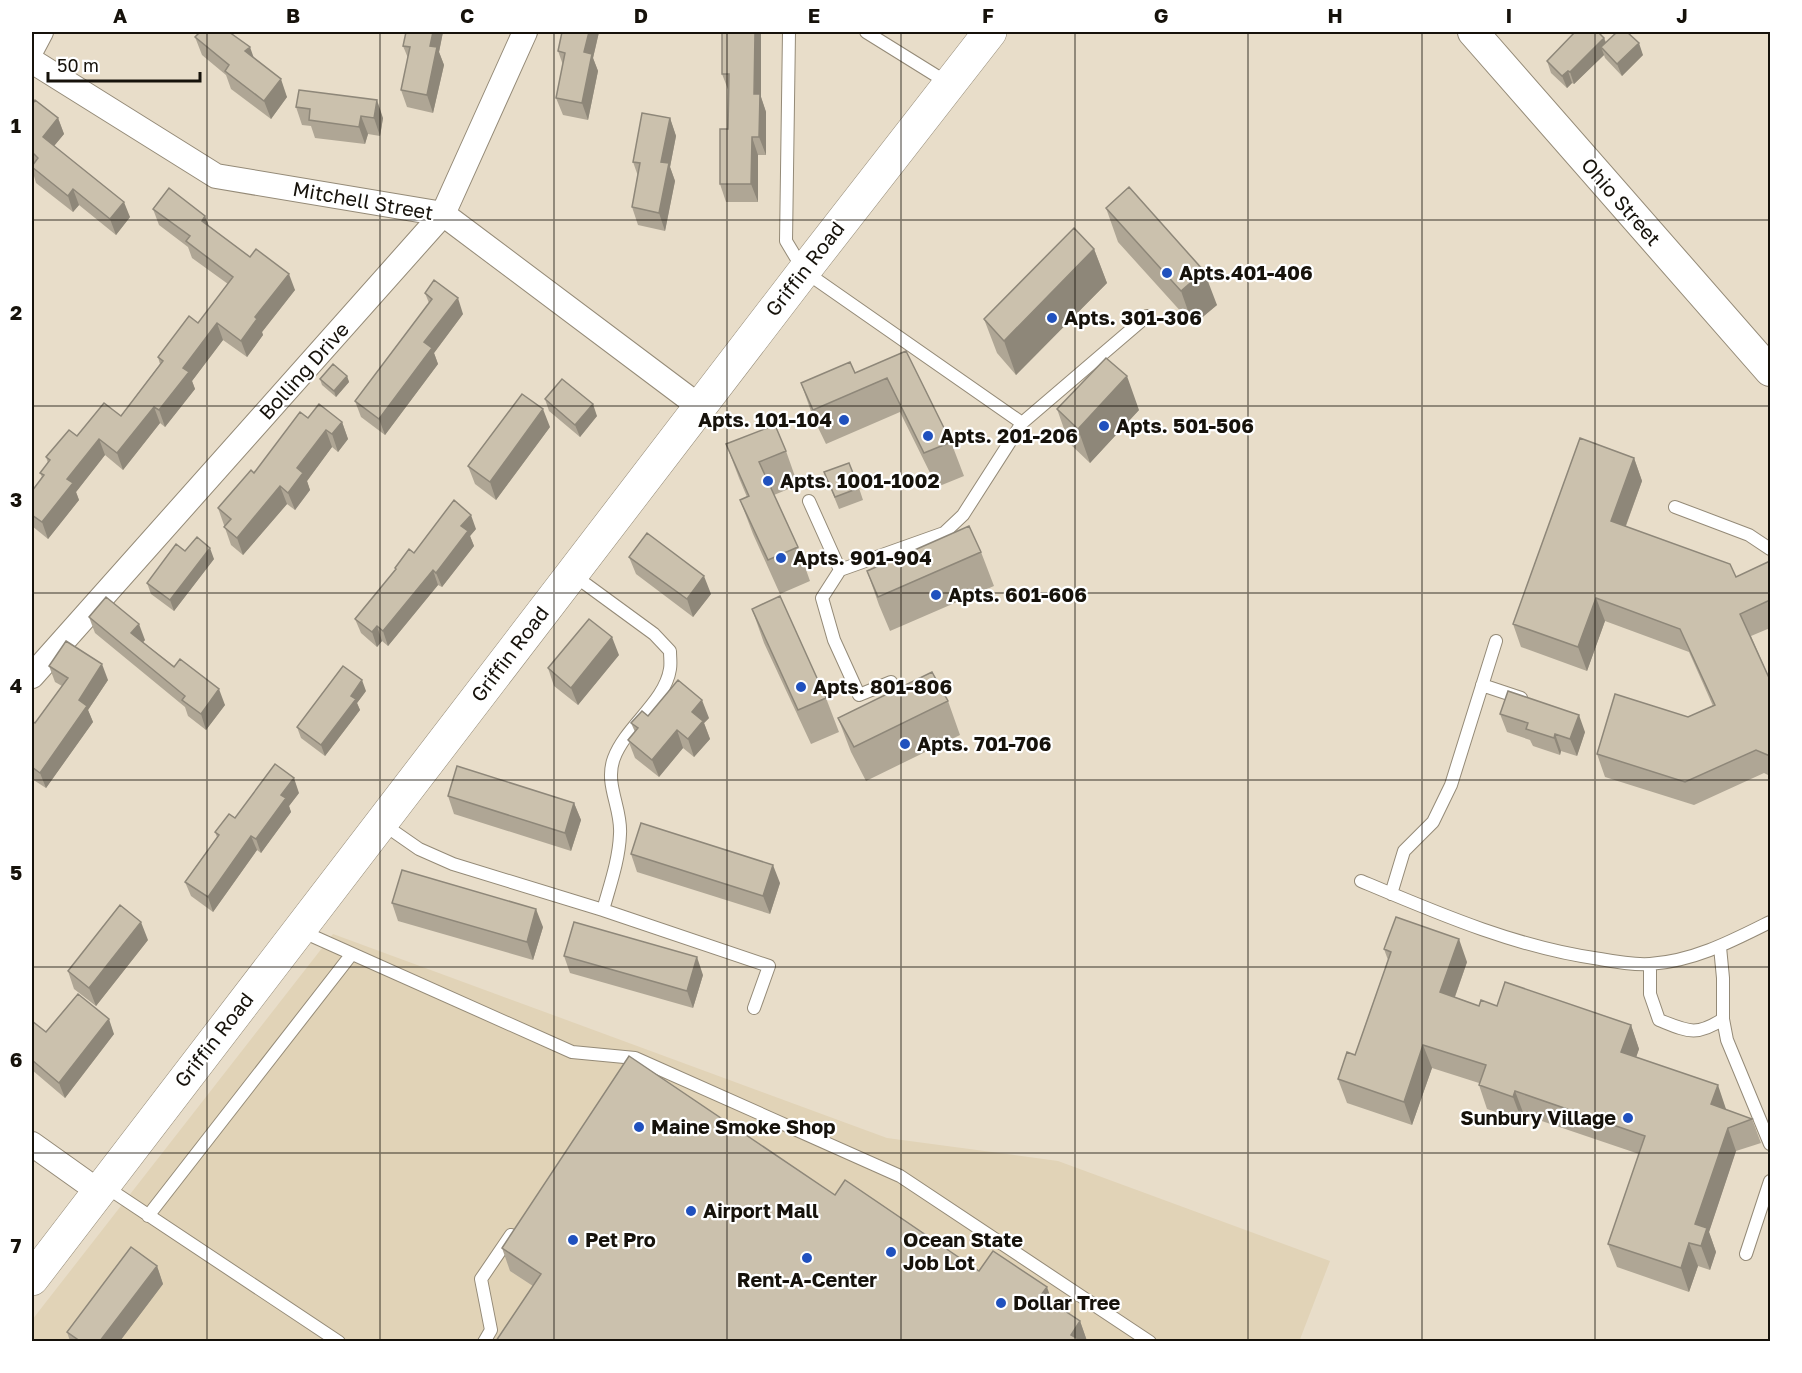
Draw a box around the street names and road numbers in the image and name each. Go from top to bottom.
street label: Ohio Street [1577,152,1666,250]
street label: Mitchell Street [291,176,435,224]
street label: Griffin Road [760,216,849,321]
street label: Bolling Drive [253,317,353,424]
street label: Griffin Road [465,601,553,706]
street label: Griffin Road [169,987,258,1092]

